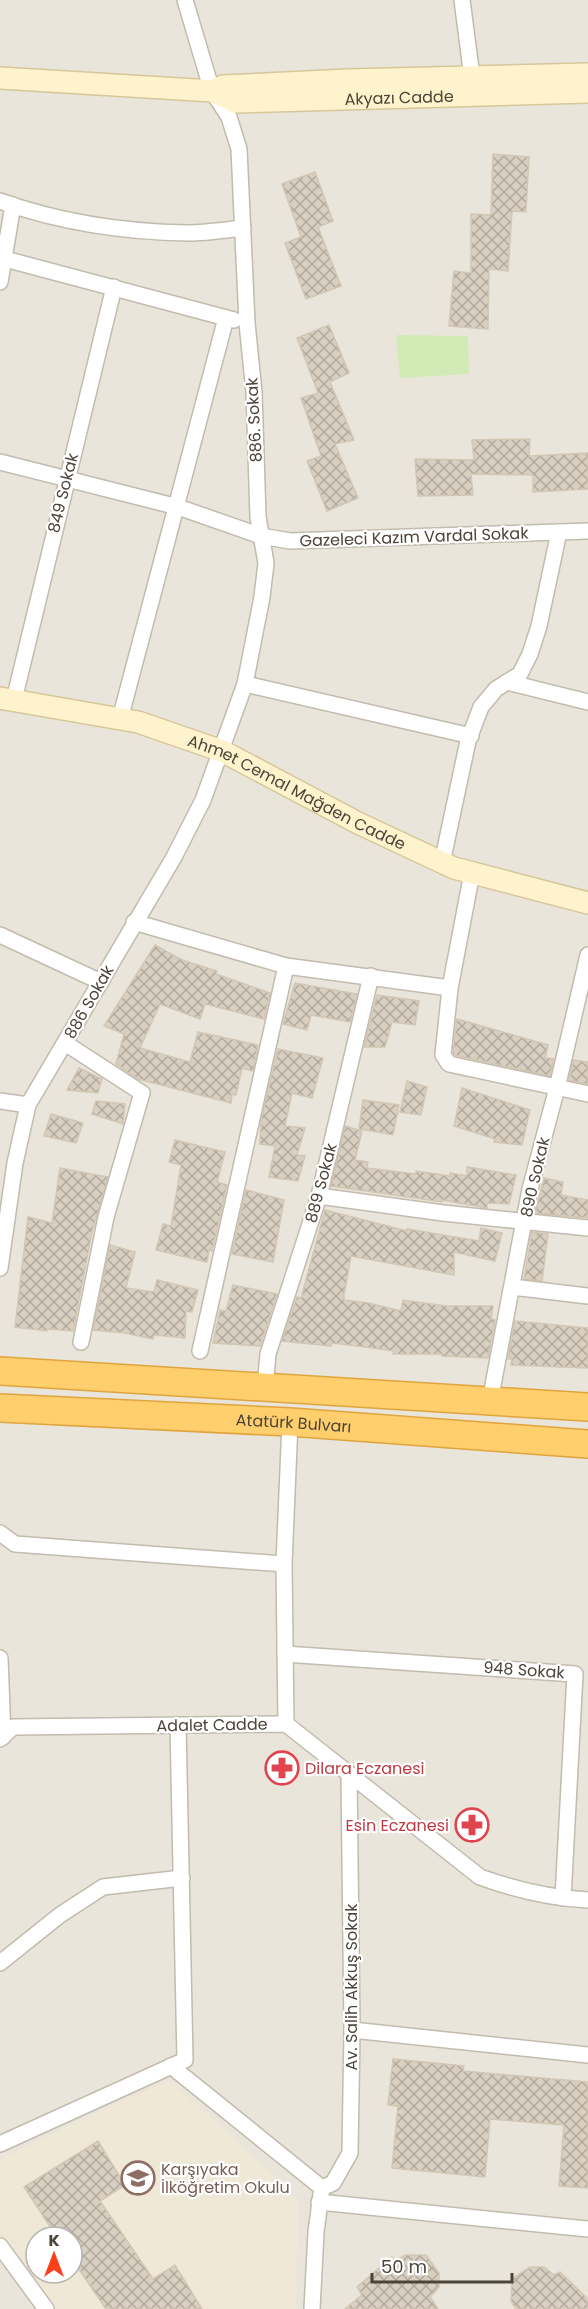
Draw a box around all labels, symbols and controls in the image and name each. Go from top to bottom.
street label: Akyazı Cadde [344,84,454,110]
street label: 886. Sokak [240,376,268,463]
street label: 849 Sokak [42,450,84,535]
street label: Gazeleci Kazım Vardal Sokak [299,521,530,552]
street label: Ahmet Cemal Mağden Cadde [185,729,410,855]
street label: 886 Sokak [59,960,120,1043]
street label: 890 Sokak [515,1134,556,1219]
street label: 889 Sokak [299,1140,343,1225]
street label: Atatürk Bulvarı [235,1408,352,1438]
street label: 948 Sokak [483,1656,566,1684]
street label: Adalet Cadde [156,1713,268,1737]
pharmacy icon: Dilara Eczanesi [264,1750,300,1786]
place label: Dilara Eczanesi [305,1757,425,1780]
pharmacy icon: Esin Eczanesi [454,1807,490,1843]
place label: Esin Eczanesi [346,1814,449,1837]
street label: Av. Salih Akkuş Sokak [340,1903,363,2071]
place label: Karşıyaka İlköğretim Okulu [161,2158,290,2199]
school or university icon: Karşıyaka İlköğretim Okulu [120,2160,156,2196]
north arrow [24,2225,84,2285]
text: K [48,2229,60,2252]
scale bar [372,2246,512,2284]
text: 50 m [381,2254,427,2279]

